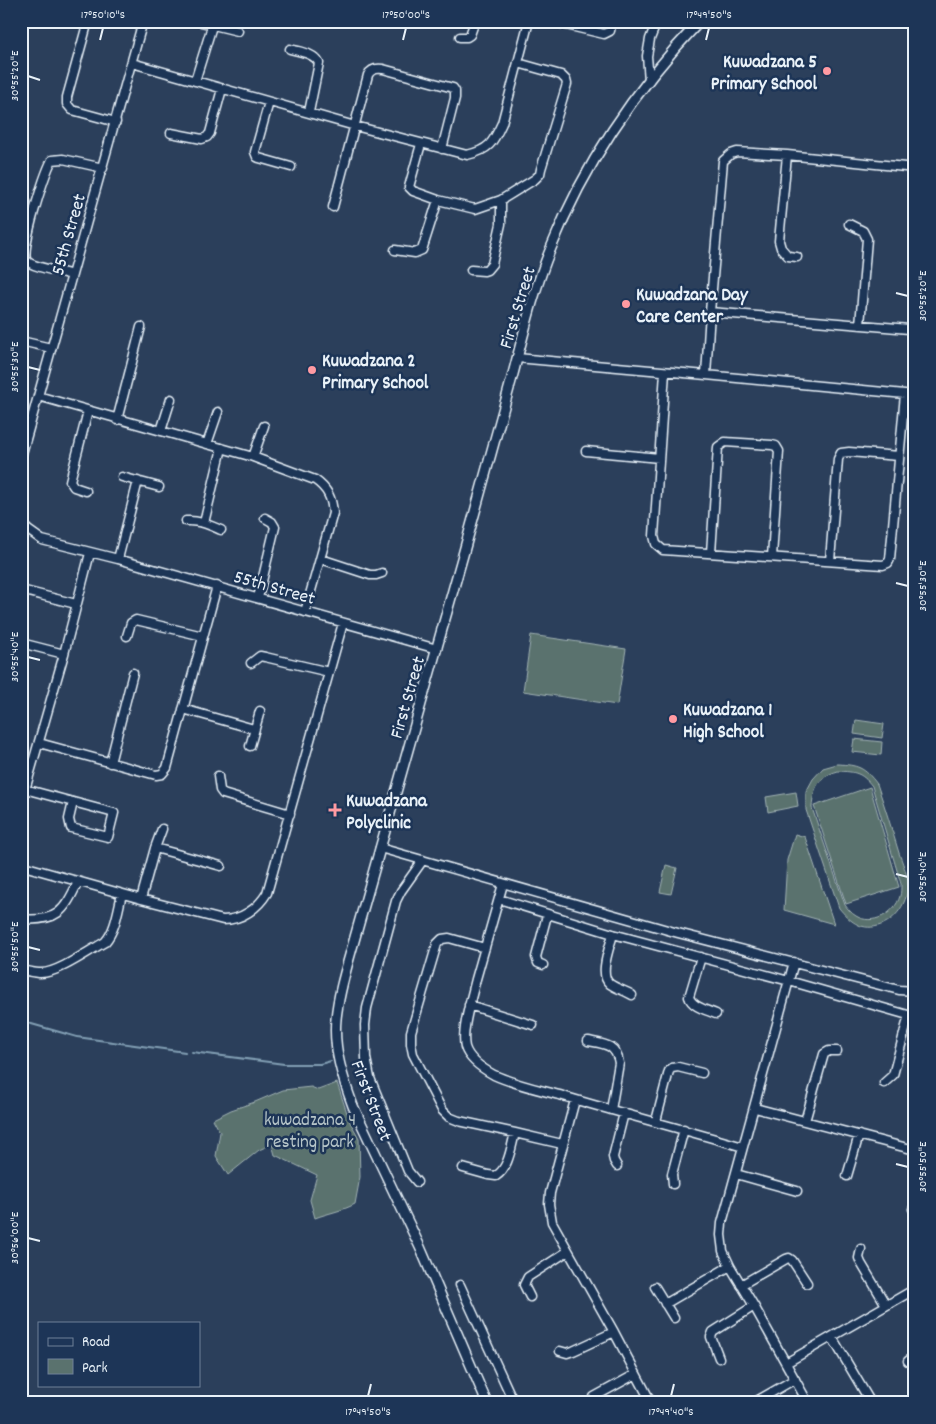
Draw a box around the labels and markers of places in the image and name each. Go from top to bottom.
place label: Kuwadzana 5 Primary School [711,50,817,99]
marker: Kuwadzana 5 Primary School [821,65,833,77]
place label: Kuwadzana Day Care Center [636,283,749,332]
marker: Kuwadzana Day Care Center [620,298,632,310]
place label: Kuwadzana 2 Primary School [322,349,429,398]
marker: Kuwadzana 2 Primary School [306,364,318,376]
place label: Kuwadzana 1 High School [683,698,772,747]
marker: Kuwadzana 1 High School [667,713,679,725]
place label: Kuwadzana Polyclinic [346,789,428,838]
marker: Kuwadzana Polyclinic [328,803,342,817]

